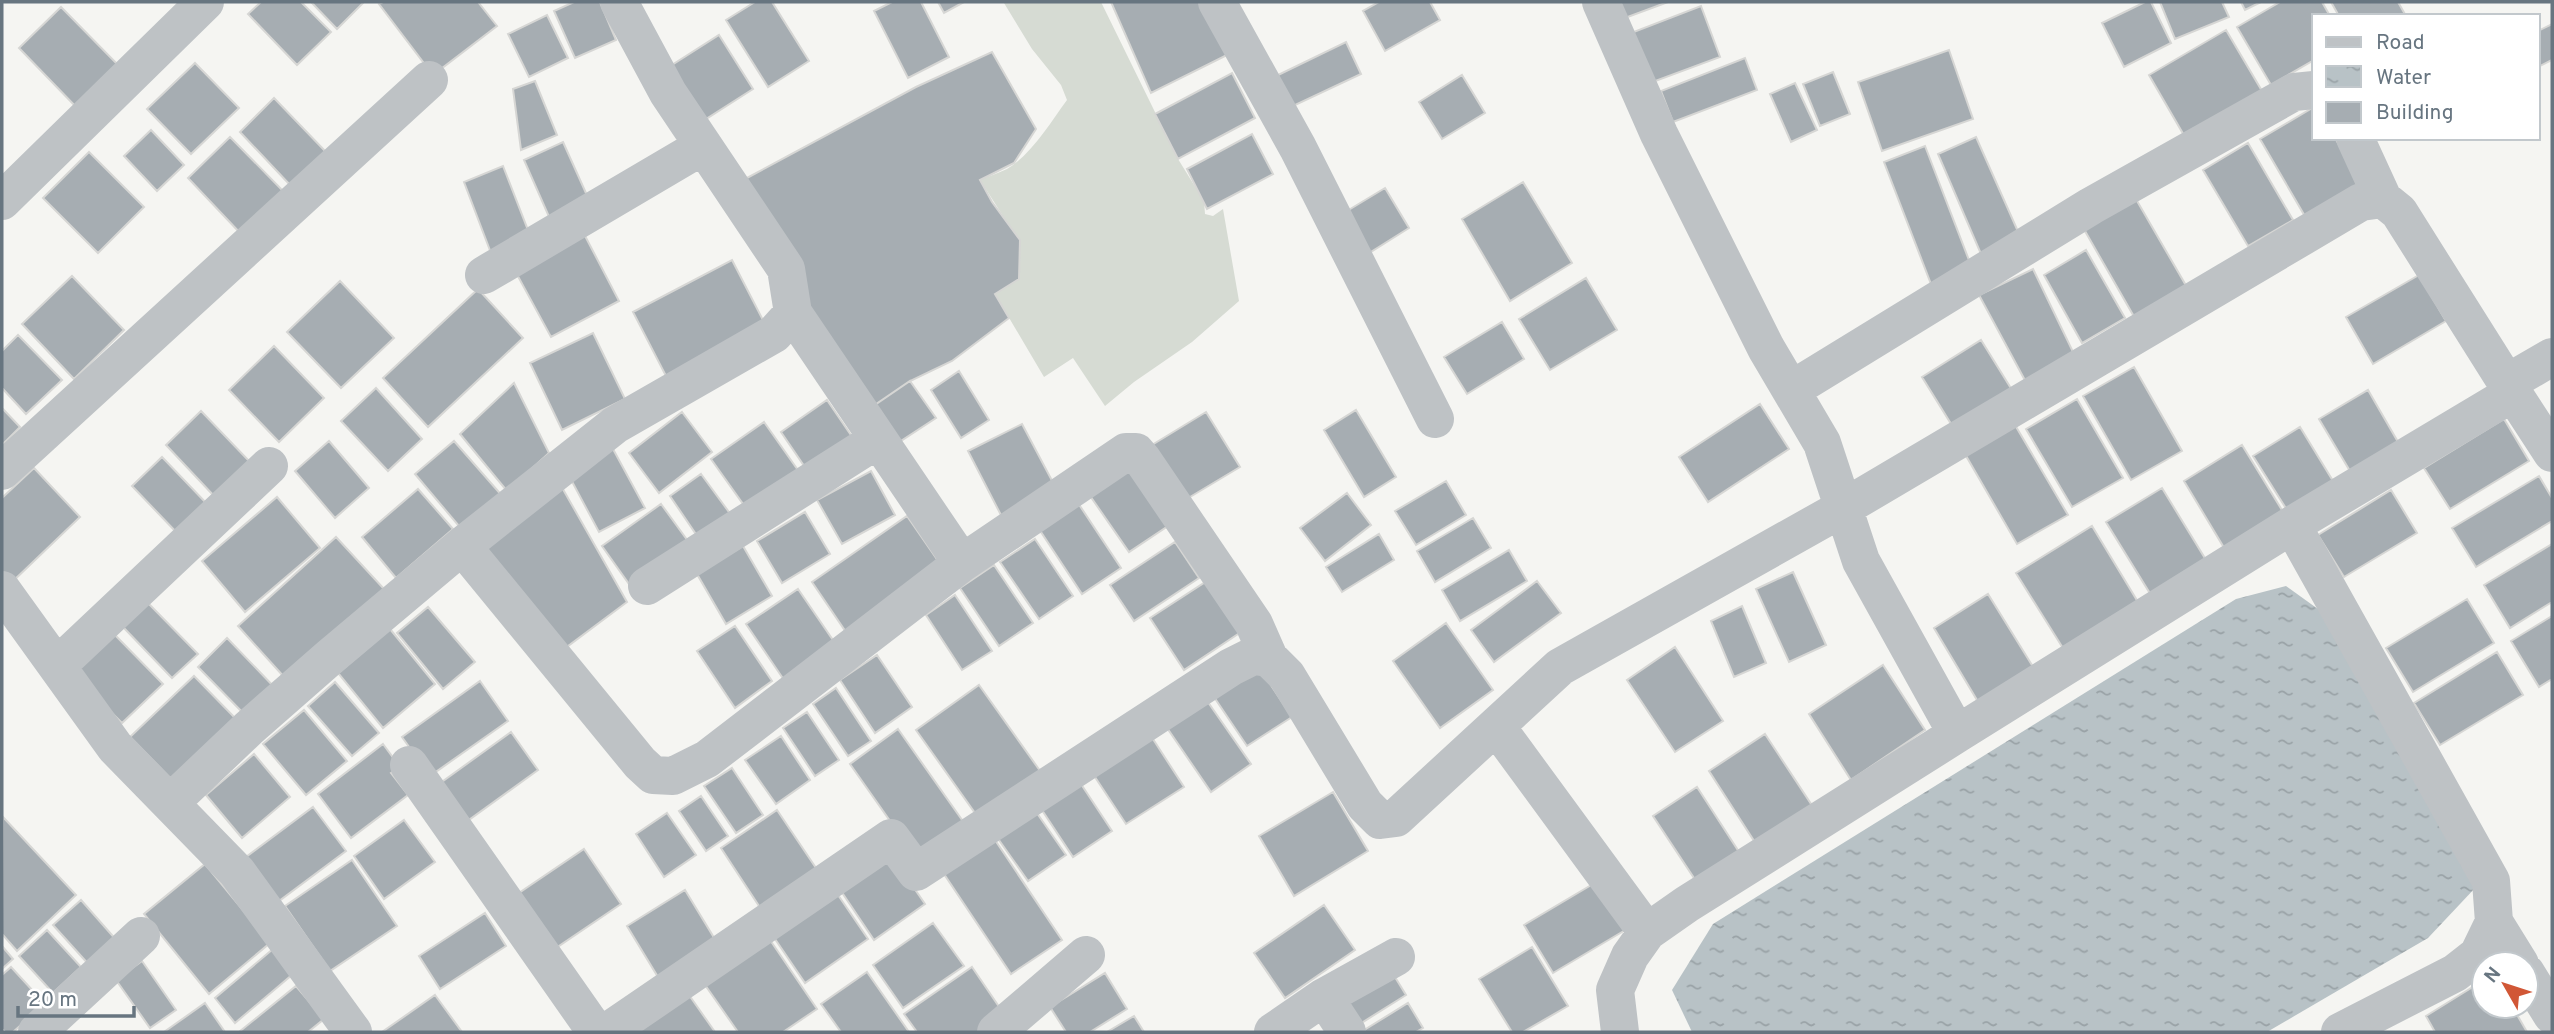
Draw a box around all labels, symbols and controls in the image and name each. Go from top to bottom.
legend [2312,14,2540,140]
text: Road [2376,30,2425,57]
text: Water [2376,65,2431,92]
text: Building [2376,100,2454,127]
north arrow [2470,950,2540,1020]
text: N [2480,963,2507,988]
scale bar [18,974,133,1018]
text: 20 m [28,987,77,1014]

